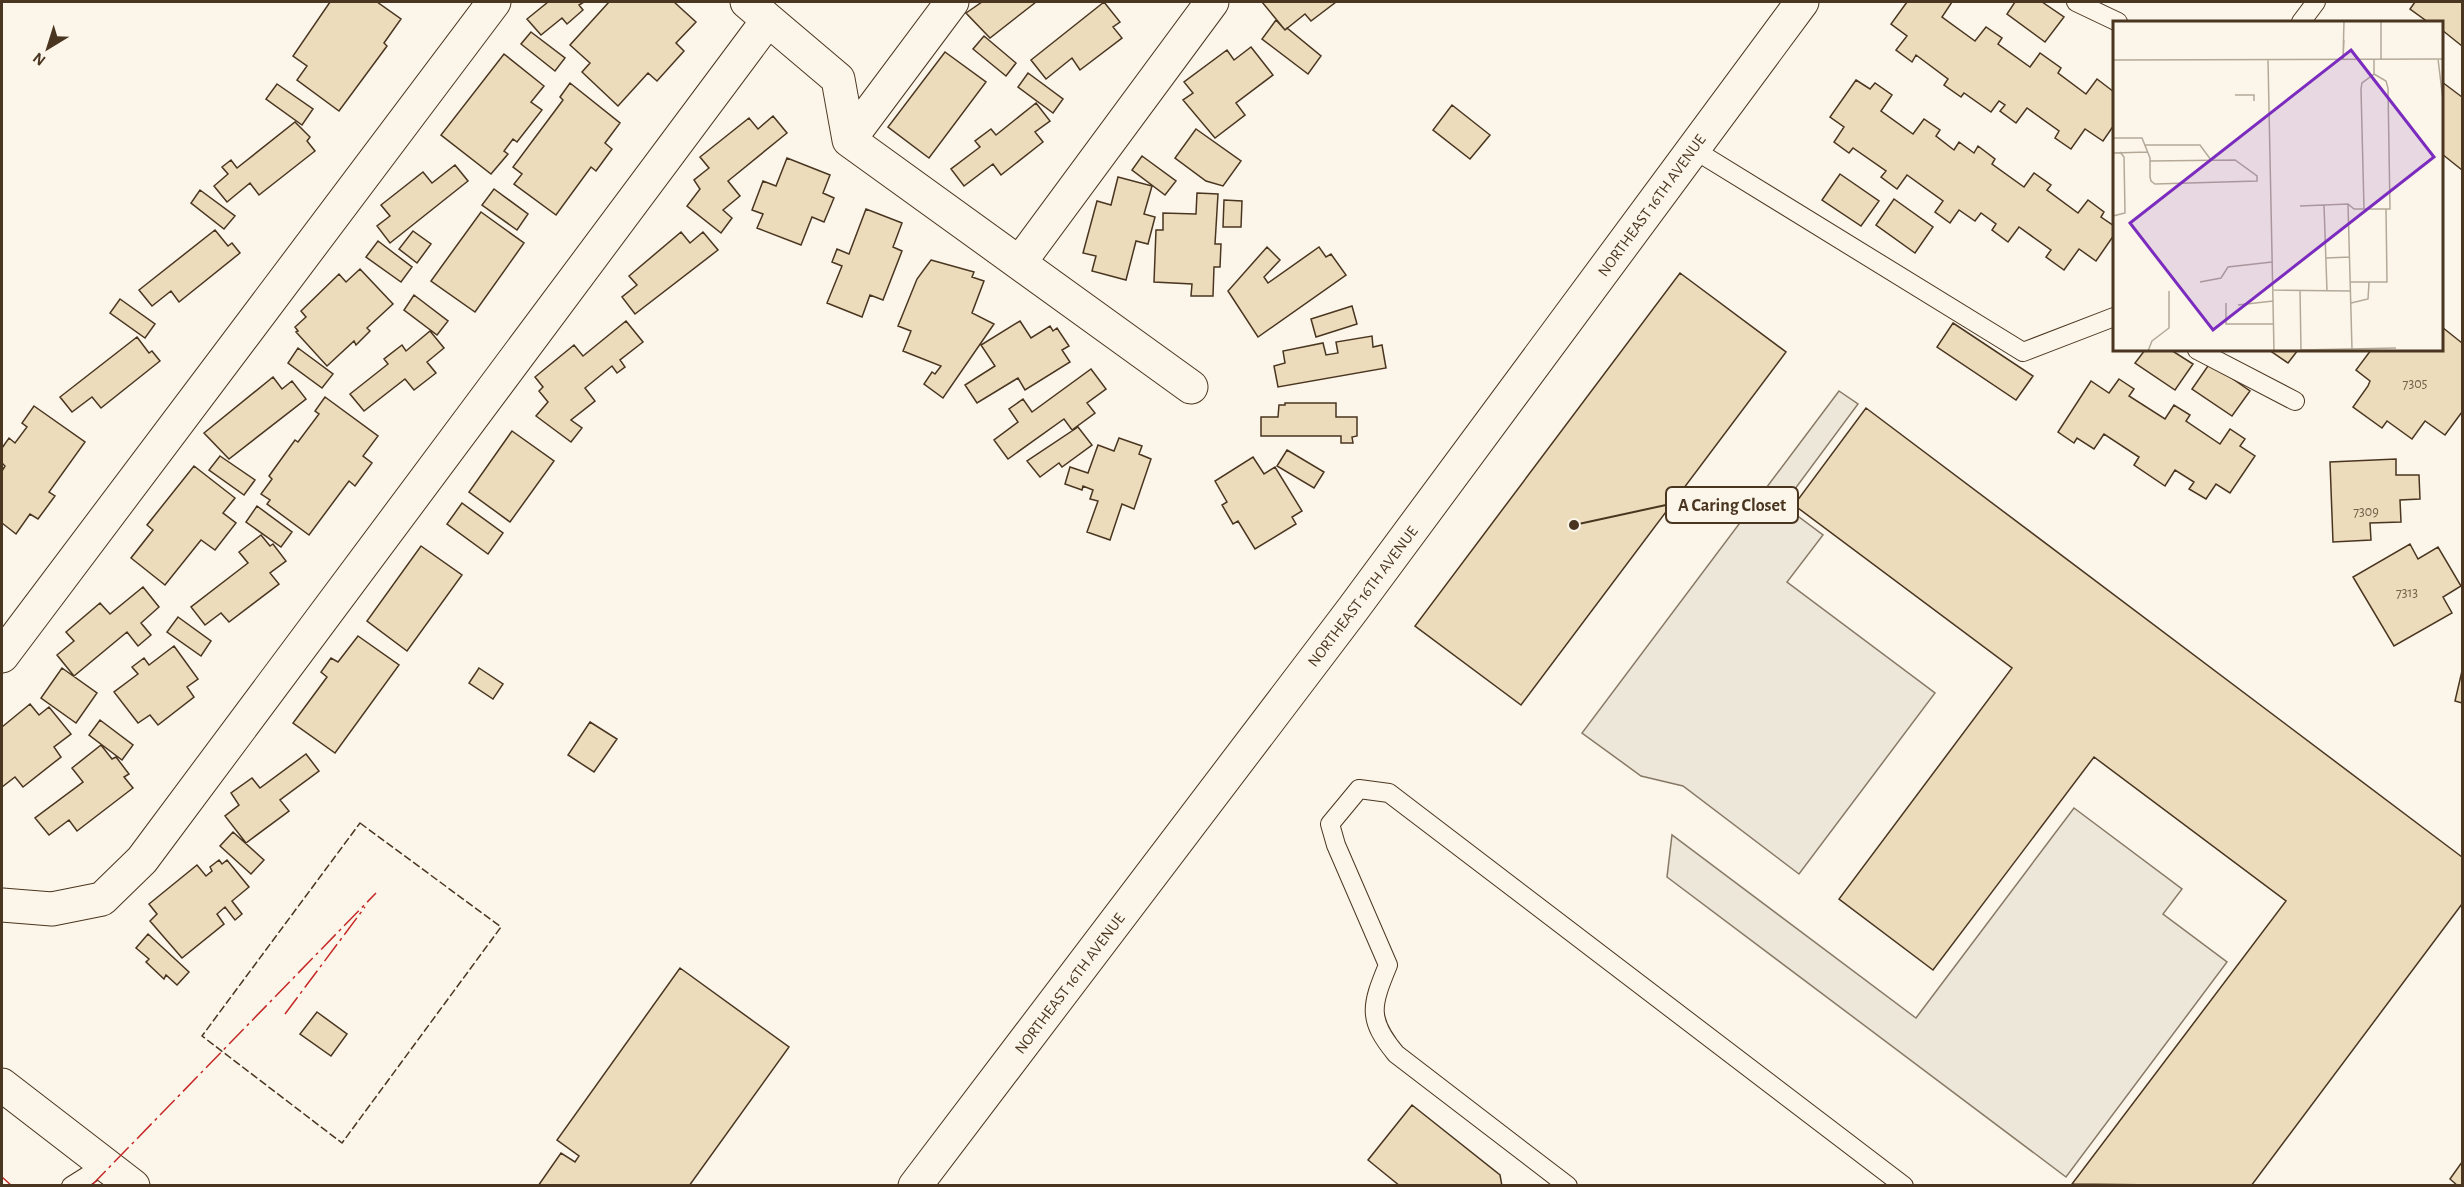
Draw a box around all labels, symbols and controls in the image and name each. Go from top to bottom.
north arrow [18,18,78,78]
inset map [2113,21,2443,351]
text: N [30,49,49,69]
street label: NORTHEAST 16TH AVENUE [1595,131,1709,280]
house number: 7305 [2403,377,2428,391]
callout: A Caring Closet [1666,487,1798,523]
text: A Caring Closet [1678,497,1786,515]
house number: 7309 [2353,505,2379,519]
street label: NORTHEAST 16TH AVENUE [1305,523,1421,670]
house number: 7313 [2396,586,2418,600]
street label: NORTHEAST 16TH AVENUE [1012,910,1128,1057]

